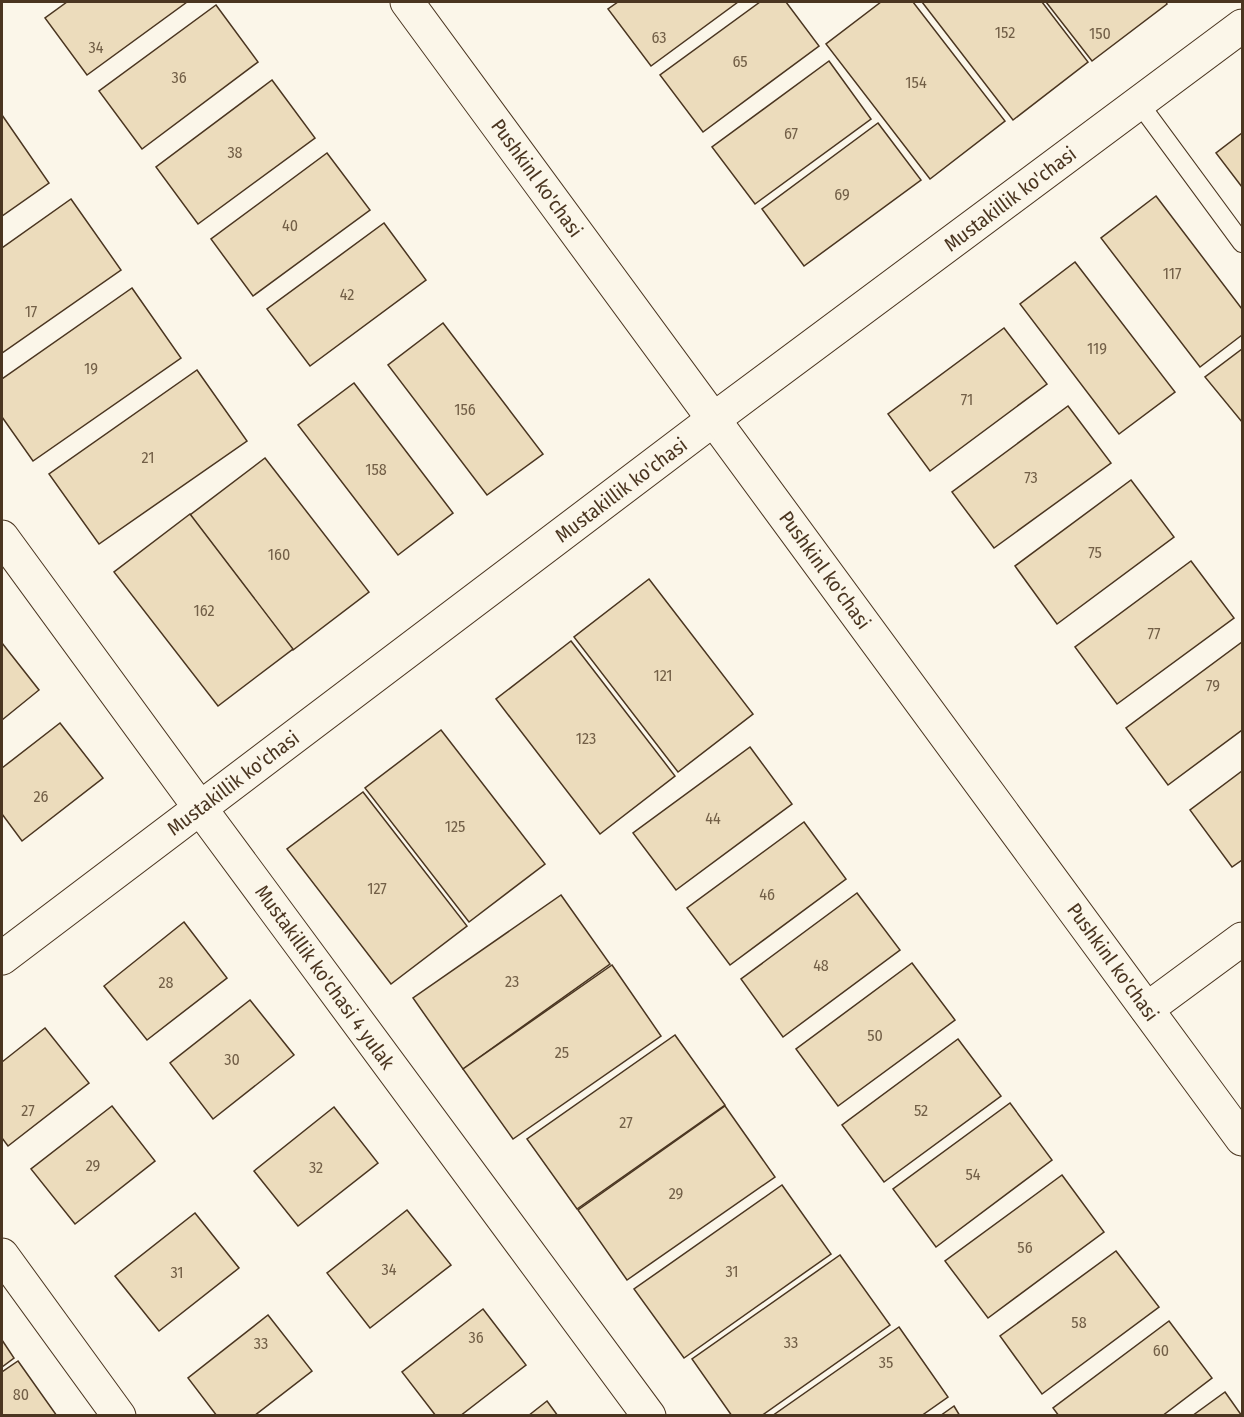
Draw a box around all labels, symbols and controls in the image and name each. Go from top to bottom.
house number: 152 [995,23,1015,42]
house number: 150 [1089,24,1111,43]
house number: 63 [651,28,667,47]
house number: 34 [89,38,104,57]
house number: 65 [732,52,748,71]
house number: 36 [171,68,187,87]
house number: 154 [905,73,927,92]
street label: Pushkinl ko'chasi [486,114,588,242]
house number: 67 [784,124,799,143]
street label: Mustakillik ko'chasi [939,142,1081,256]
house number: 38 [227,143,243,162]
house number: 69 [834,185,850,204]
house number: 40 [282,216,298,235]
house number: 117 [1163,264,1182,283]
house number: 42 [340,285,354,304]
house number: 17 [25,302,38,321]
house number: 119 [1087,339,1107,358]
house number: 19 [84,359,98,378]
house number: 71 [961,390,973,409]
house number: 156 [454,400,476,419]
street label: Mustakillik ko'chasi [550,433,692,547]
house number: 21 [142,448,154,467]
house number: 158 [365,460,387,479]
house number: 73 [1024,468,1038,487]
street label: Pushkinl ko'chasi [774,506,876,634]
house number: 75 [1088,543,1102,562]
house number: 160 [268,545,290,564]
house number: 162 [193,601,215,620]
house number: 77 [1147,624,1161,643]
house number: 121 [653,666,673,685]
house number: 79 [1206,676,1220,695]
street label: Mustakillik ko'chasi [162,726,304,840]
house number: 123 [576,729,596,748]
house number: 26 [34,787,49,806]
house number: 44 [705,809,721,828]
house number: 125 [445,817,465,836]
house number: 127 [367,879,387,898]
street label: Mustakillik ko'chasi 4 yulak [250,880,400,1074]
house number: 46 [759,885,775,904]
street label: Pushkinl ko'chasi [1062,898,1164,1026]
house number: 48 [813,956,829,975]
house number: 23 [505,972,519,991]
house number: 28 [158,973,174,992]
house number: 50 [867,1026,883,1045]
house number: 25 [555,1043,569,1062]
house number: 30 [224,1050,240,1069]
house number: 27 [21,1101,35,1120]
house number: 52 [914,1101,928,1120]
house number: 27 [619,1113,633,1132]
house number: 29 [86,1156,101,1175]
house number: 32 [309,1158,323,1177]
house number: 54 [965,1165,981,1184]
house number: 29 [669,1184,684,1203]
house number: 56 [1017,1238,1033,1257]
house number: 34 [382,1260,397,1279]
house number: 31 [725,1262,739,1281]
house number: 31 [170,1263,184,1282]
house number: 58 [1071,1313,1087,1332]
house number: 36 [468,1328,484,1347]
house number: 33 [784,1333,798,1352]
house number: 33 [254,1334,268,1353]
house number: 60 [1153,1341,1169,1360]
house number: 35 [879,1353,893,1372]
house number: 80 [13,1385,29,1404]

